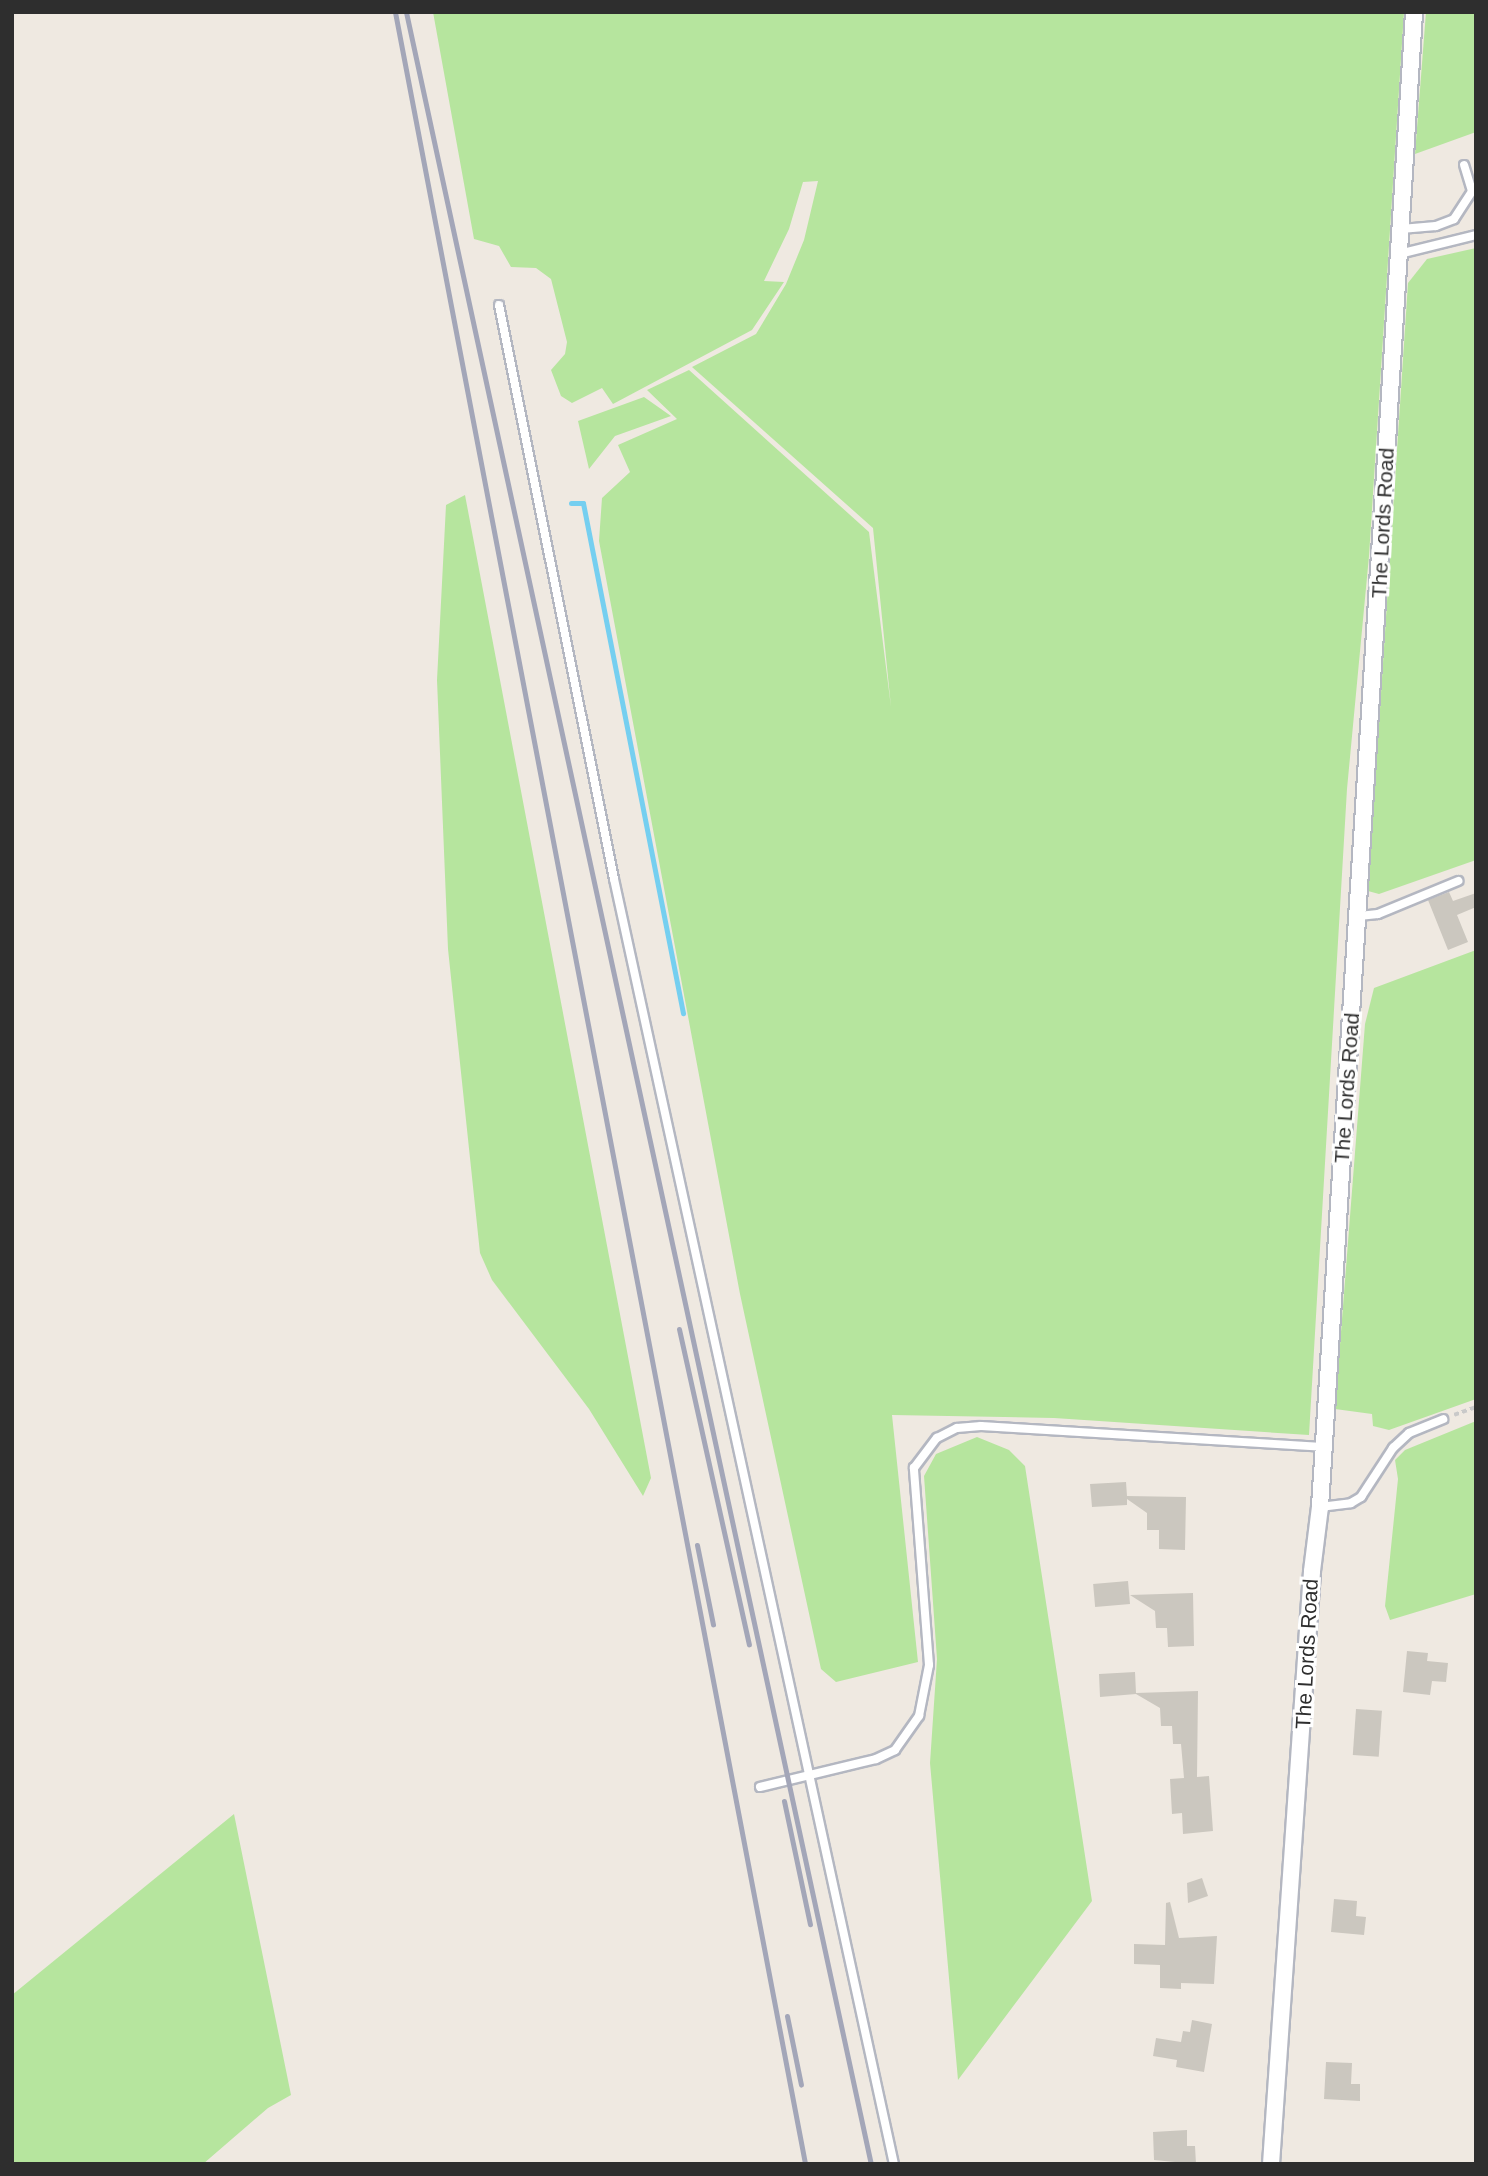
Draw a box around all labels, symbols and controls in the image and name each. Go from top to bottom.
street label: The Lords Road [1366,447,1400,599]
street label: The Lords Road [1329,1012,1365,1164]
street label: The Lords Road [1290,1578,1324,1730]

